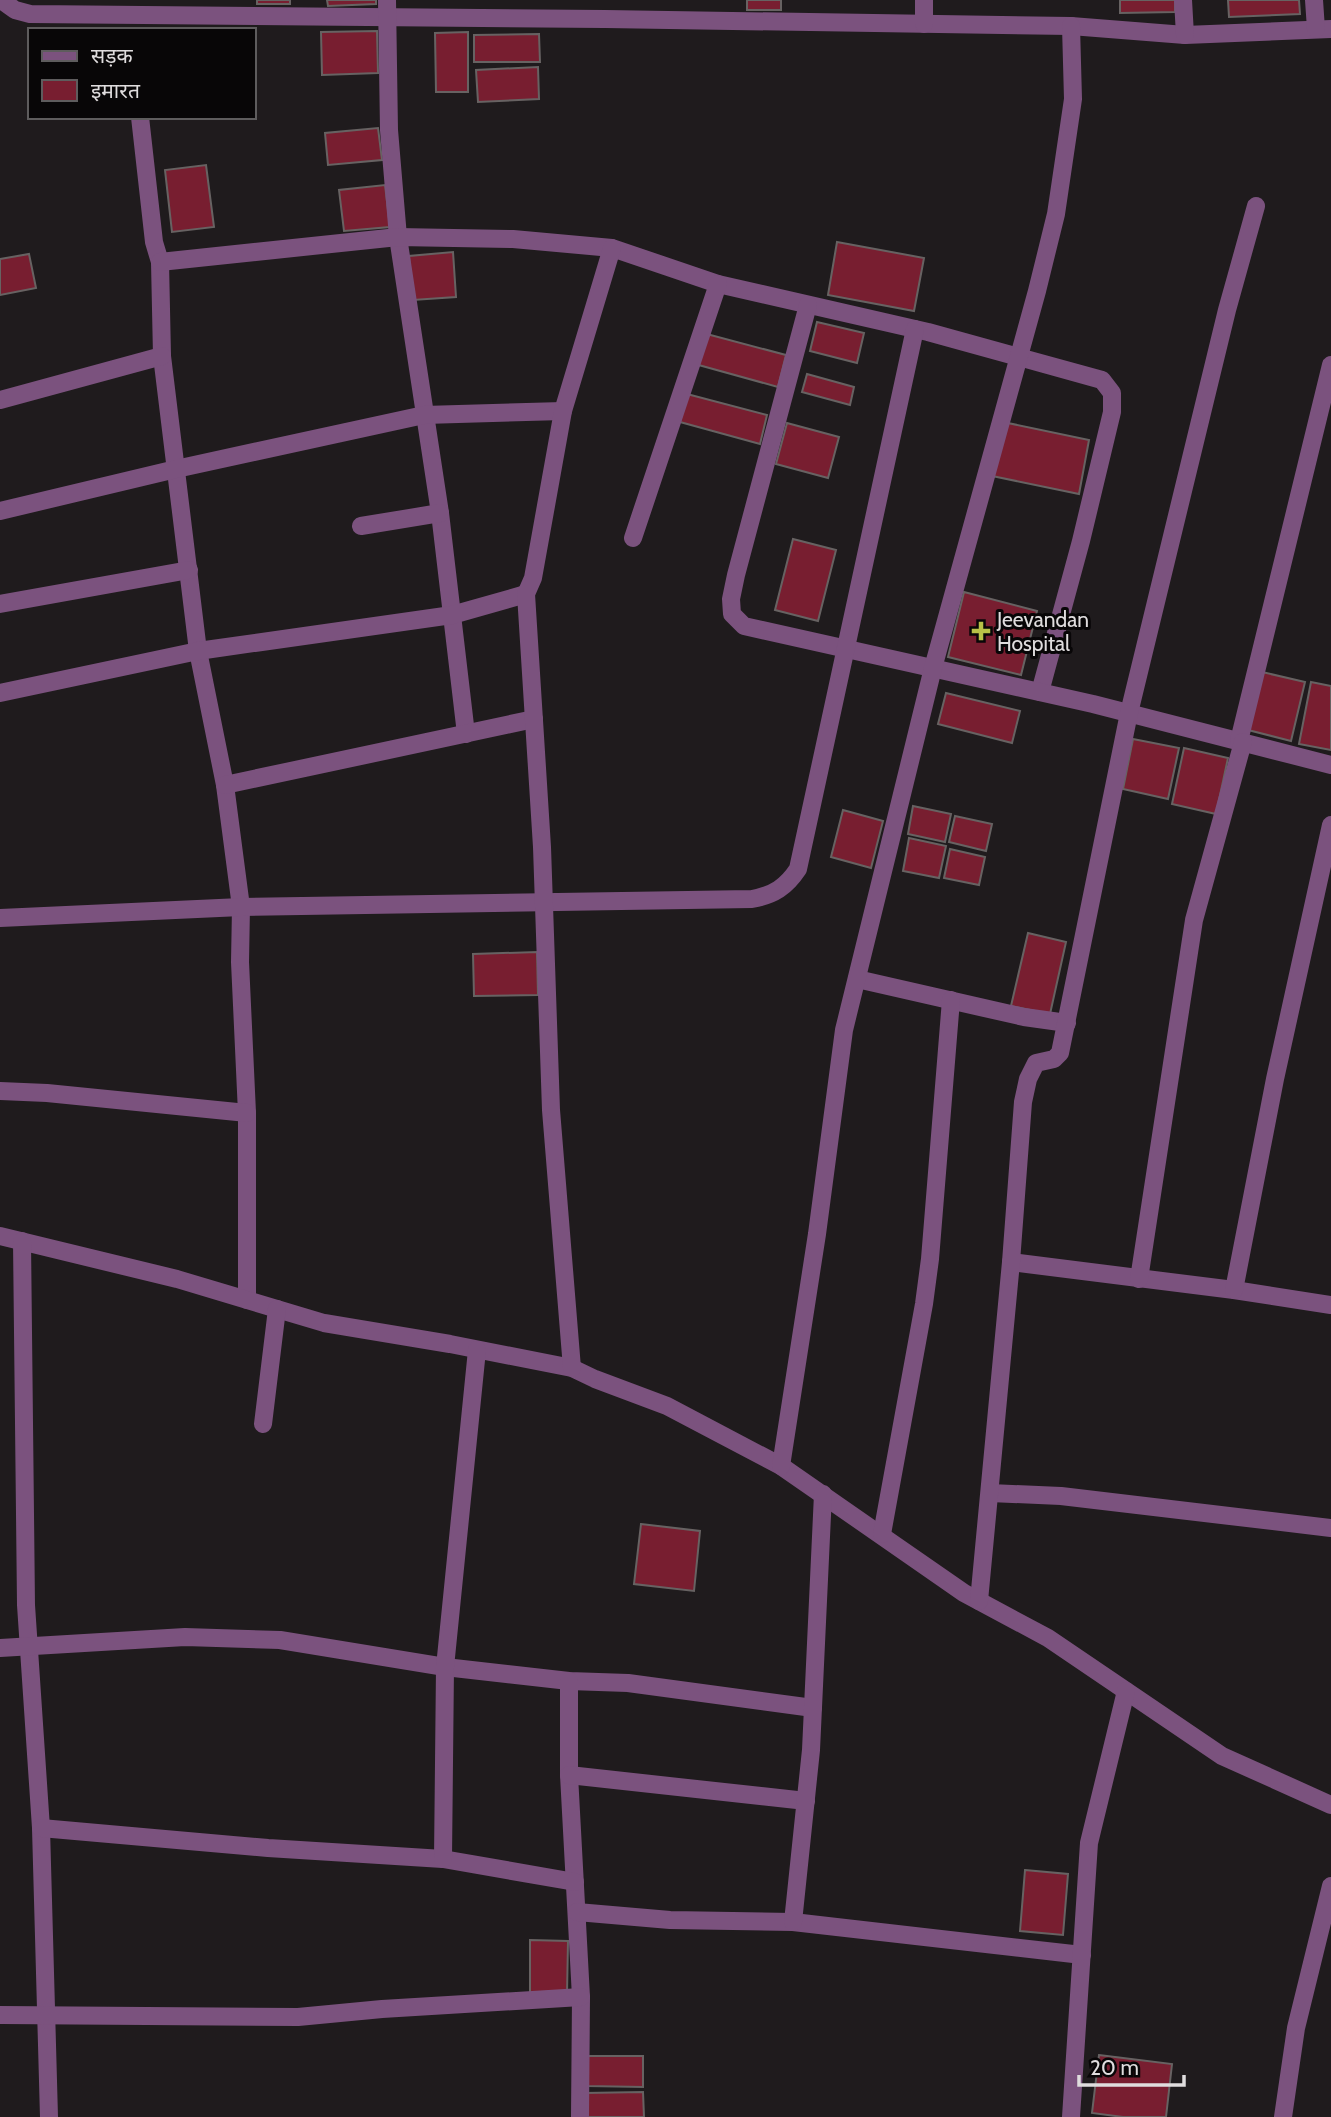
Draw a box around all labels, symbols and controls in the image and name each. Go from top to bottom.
legend [28,28,256,119]
text: सड़क [91,43,133,68]
text: इमारत [91,78,141,103]
place label: Jeevandan Hospital [996,607,1089,656]
marker: Jeevandan Hospital [971,621,991,641]
scale bar [1079,2044,1184,2088]
text: 20 m [1090,2055,1139,2080]

